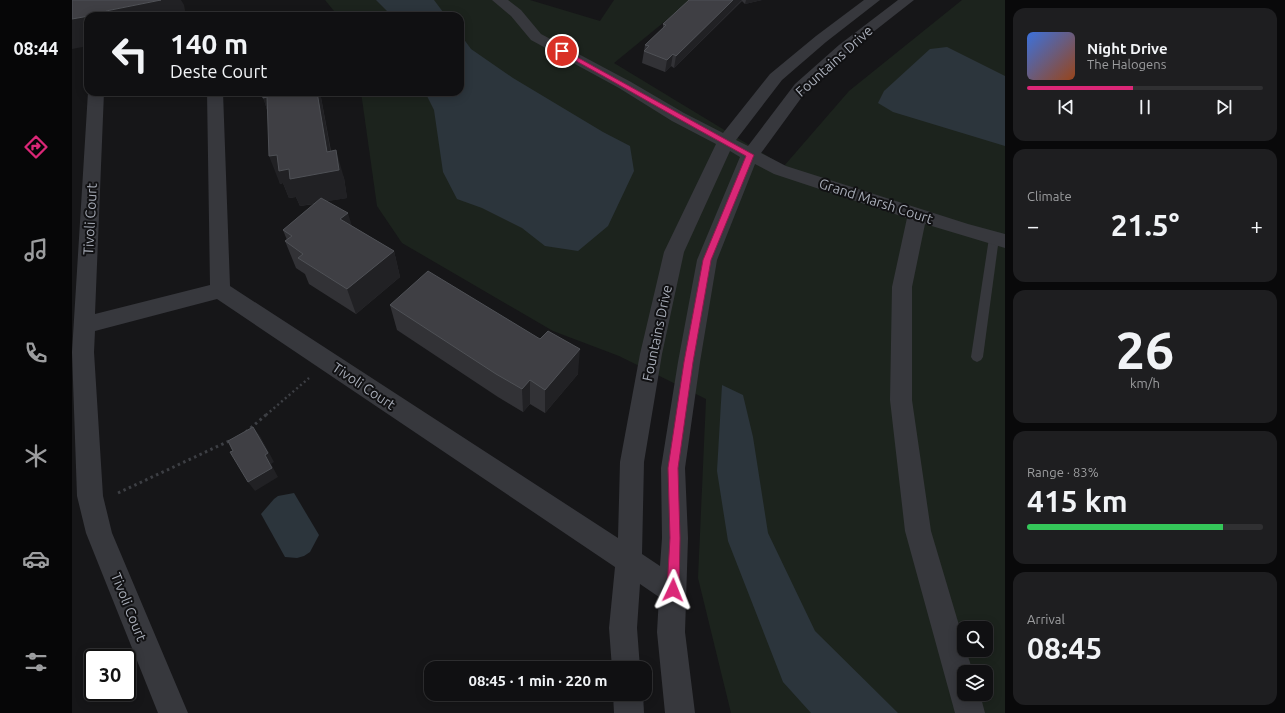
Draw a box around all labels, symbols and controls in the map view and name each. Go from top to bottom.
street label: Fountains Drive [792,22,876,100]
icon: left [104,28,156,80]
text: 140 m [170,28,248,59]
pin [545,34,579,68]
text: 08:44 [13,38,59,58]
icon: arrive [551,40,573,62]
text: Night Drive [1087,40,1168,57]
text: The Halogens [1087,57,1166,71]
text: Deste Court [170,61,267,81]
icon: previous [1055,96,1077,118]
icon: pause [1134,96,1156,118]
icon: next [1213,96,1235,118]
icon: directions [22,133,50,161]
street label: Grand Marsh Court [817,175,935,227]
street label: Tivoli Court [80,182,100,256]
text: Climate [1027,189,1072,203]
text: 21.5° [1111,208,1179,242]
text: − [1027,213,1039,238]
text: + [1251,213,1263,238]
icon: music [22,236,50,264]
street label: Fountains Drive [639,283,675,383]
text: 26 [1116,321,1174,379]
icon: phone [22,339,50,367]
street label: Tivoli Court [330,359,399,413]
text: km/h [1130,376,1160,390]
icon: climate [22,442,50,470]
text: Range · 83% [1027,465,1099,479]
text: 415 km [1027,484,1128,518]
icon: car [22,545,50,573]
position arrow [652,569,694,611]
street label: Tivoli Court [108,570,150,644]
text: Arrival [1027,612,1065,626]
map controls [957,621,993,701]
button: search [957,621,993,657]
text: 08:45 [1027,631,1102,665]
icon: filters [22,648,50,676]
speed limit sign: 30 [84,649,136,701]
button: layers [957,665,993,701]
text: 08:45 · 1 min · 220 m [469,672,607,689]

